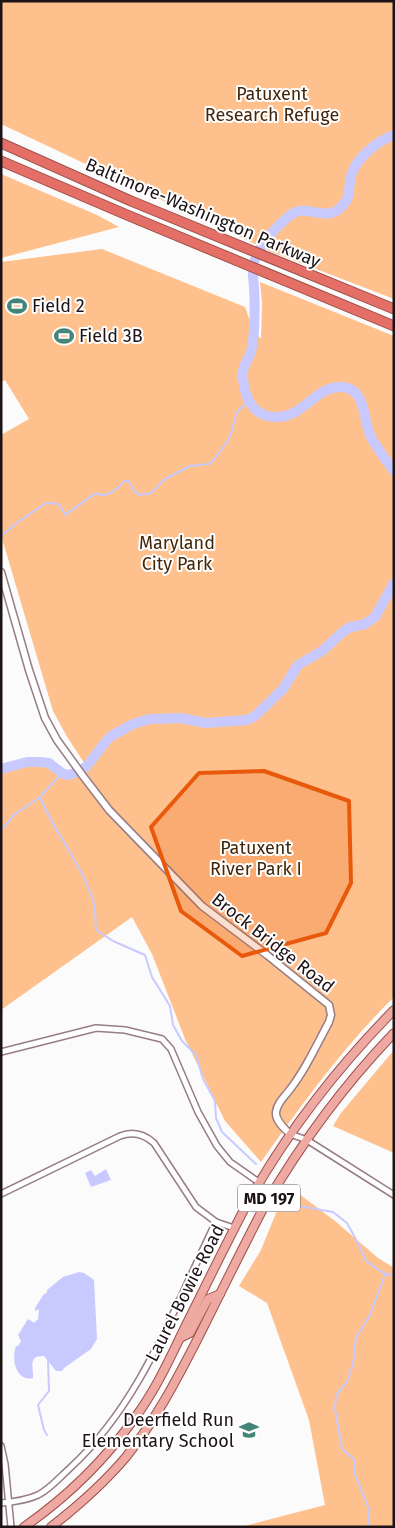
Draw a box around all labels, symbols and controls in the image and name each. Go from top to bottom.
park label: Patuxent Research Refuge [205,83,339,126]
street label: Baltimore-Washington Parkway [82,153,324,273]
sports icon: Field 2 [6,295,28,317]
place label: Field 2 [32,295,85,317]
sports icon: Field 3B [53,325,75,347]
place label: Field 3B [79,325,143,347]
park label: Maryland City Park [139,532,215,575]
park label: Patuxent River Park I [210,837,302,880]
street label: Brock Bridge Road [207,888,339,998]
road number: MD 197 [238,1184,300,1212]
street label: Laurel Bowie Road [141,1221,229,1365]
place label: Deerfield Run Elementary School [82,1409,234,1452]
school or university icon: Deerfield Run Elementary School [238,1419,260,1441]

